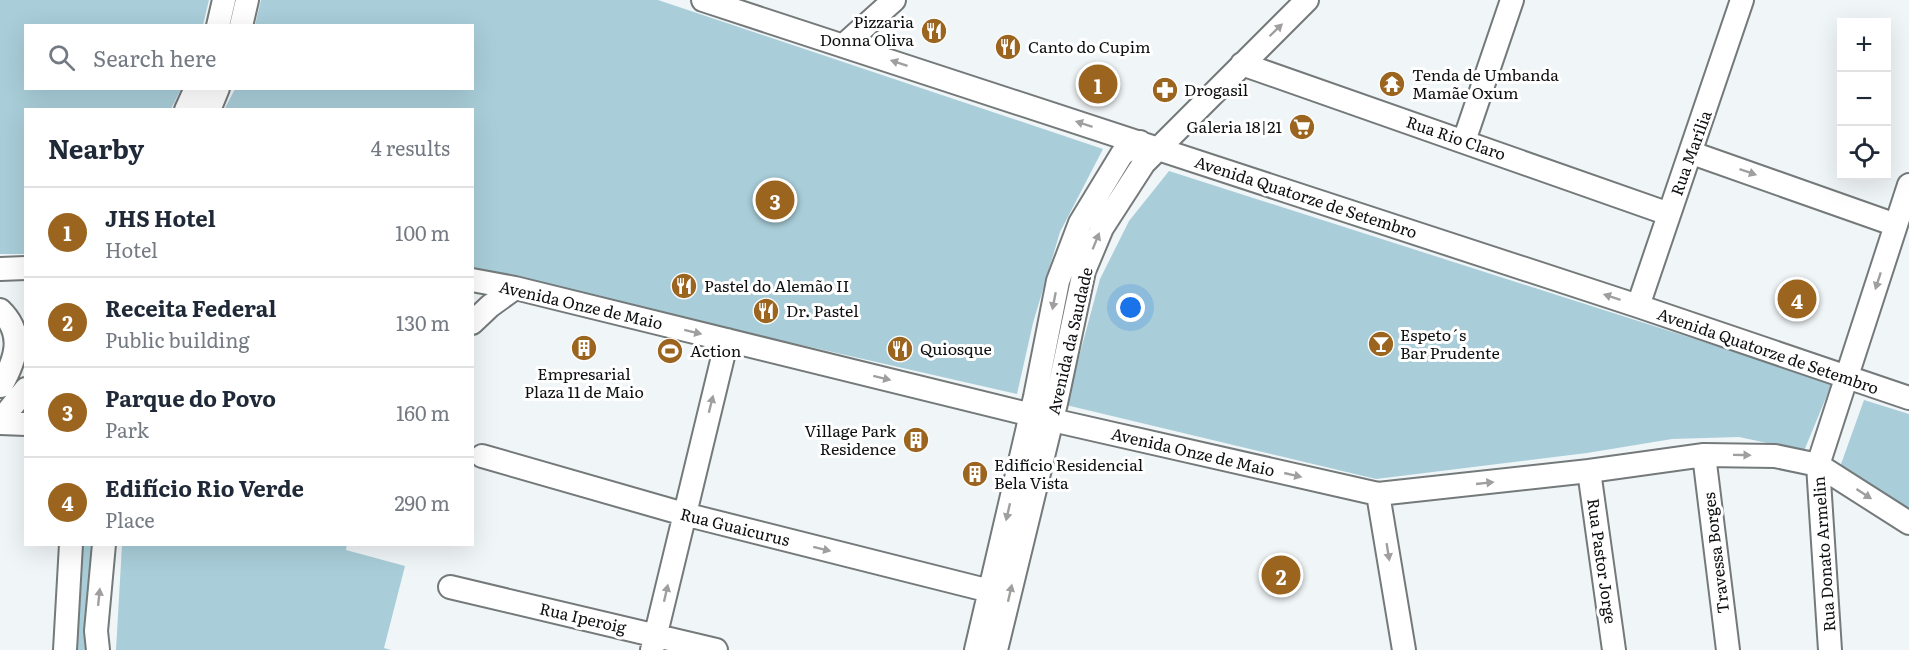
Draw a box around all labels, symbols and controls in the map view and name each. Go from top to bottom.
place label: Pizzaria Donna Oliva [820,9,914,51]
restaurant icon: Pizzaria Donna Oliva [919,16,949,46]
map controls [1837,18,1891,180]
button: + [1837,18,1891,72]
search box [24,24,474,90]
one-way arrow [1269,24,1283,38]
restaurant icon: Canto do Cupim [993,32,1023,62]
place label: Canto do Cupim [1028,34,1151,58]
icon: search [45,41,78,74]
text: Search here [93,41,216,74]
one-way arrow [890,58,908,68]
pin: 1 [1078,62,1118,106]
place label: Tenda de Umbanda Mamãe Oxum [1412,62,1559,104]
temple icon: Tenda de Umbanda Mamãe Oxum [1377,69,1407,99]
button: − [1837,72,1891,126]
pharmacy icon: Drogasil [1150,75,1180,105]
place label: Drogasil [1184,77,1248,101]
street label: Rua Marília [1664,106,1717,199]
street label: Rua Rio Claro [1403,109,1509,165]
supermarket icon: Galeria 18|21 [1287,112,1317,142]
place label: Galeria 18|21 [1187,114,1282,138]
one-way arrow [1075,119,1093,129]
button: locate [1837,126,1891,180]
text: Nearby [48,128,144,167]
text: 4 results [371,132,450,162]
street label: Avenida Quatorze de Setembro [1192,149,1421,243]
one-way arrow [1739,168,1757,178]
pin: 3 [756,178,794,222]
text: JHS Hotel [105,201,216,234]
text: 1 [63,217,72,247]
text: 100 m [395,217,450,247]
one-way arrow [1092,232,1101,250]
text: Hotel [105,234,158,264]
street label: Avenida da Saudade [1040,265,1098,417]
restaurant icon: Pastel do Alemão II [669,271,699,301]
one-way arrow [1872,272,1882,290]
place label: Pastel do Alemão II [704,273,849,297]
street label: Avenida Onze de Maio [497,274,665,335]
pin: 4 [1778,276,1816,322]
text: Receita Federal [105,291,276,324]
one-way arrow [1049,292,1058,311]
one-way arrow [1603,292,1621,302]
your location [1116,293,1145,322]
restaurant icon: Dr. Pastel [751,296,781,326]
place label: Dr. Pastel [786,298,859,322]
street label: Avenida Quatorze de Setembro [1654,301,1882,399]
text: 2 [62,307,73,337]
text: 130 m [396,307,450,337]
place label: Espeto´s Bar Prudente [1400,322,1500,364]
text: Public building [105,324,250,354]
one-way arrow [684,328,702,337]
bar icon: Espeto´s Bar Prudente [1366,329,1396,359]
building icon: Empresarial Plaza 11 de Maio [569,333,599,363]
restaurant icon: Quiosque [885,334,915,364]
sports icon: Action [655,336,685,366]
place label: Quiosque [920,336,992,360]
place label: Action [690,338,742,362]
place label: Empresarial Plaza 11 de Maio [524,361,644,403]
one-way arrow [873,374,892,384]
text: Parque do Povo [105,381,276,414]
one-way arrow [707,394,717,413]
text: 3 [62,397,73,427]
text: 160 m [396,397,450,427]
text: Park [105,414,149,444]
place label: Village Park Residence [805,418,896,460]
street label: Avenida Onze de Maio [1109,421,1277,482]
building icon: Village Park Residence [901,425,931,455]
one-way arrow [1732,451,1751,460]
place label: Edifício Residencial Bela Vista [994,452,1143,494]
building icon: Edifício Residencial Bela Vista [960,459,990,489]
one-way arrow [1284,470,1302,480]
text: Edifício Rio Verde [105,471,304,504]
street label: Rua Donato Armelin [1806,475,1840,633]
one-way arrow [1476,478,1495,487]
text: 4 [61,487,74,517]
text: 290 m [394,487,450,517]
one-way arrow [1855,488,1871,500]
street label: Travessa Borges [1696,491,1734,615]
street label: Rua Pastor Jorge [1582,497,1624,625]
street label: Rua Guaicurus [678,501,793,551]
one-way arrow [1003,503,1012,522]
text: Place [105,504,155,534]
one-way arrow [1384,542,1393,561]
one-way arrow [813,544,832,554]
pin: 2 [1262,552,1300,598]
one-way arrow [1006,583,1015,602]
one-way arrow [661,584,671,602]
one-way arrow [94,588,104,607]
street label: Rua Iperoig [537,595,629,639]

